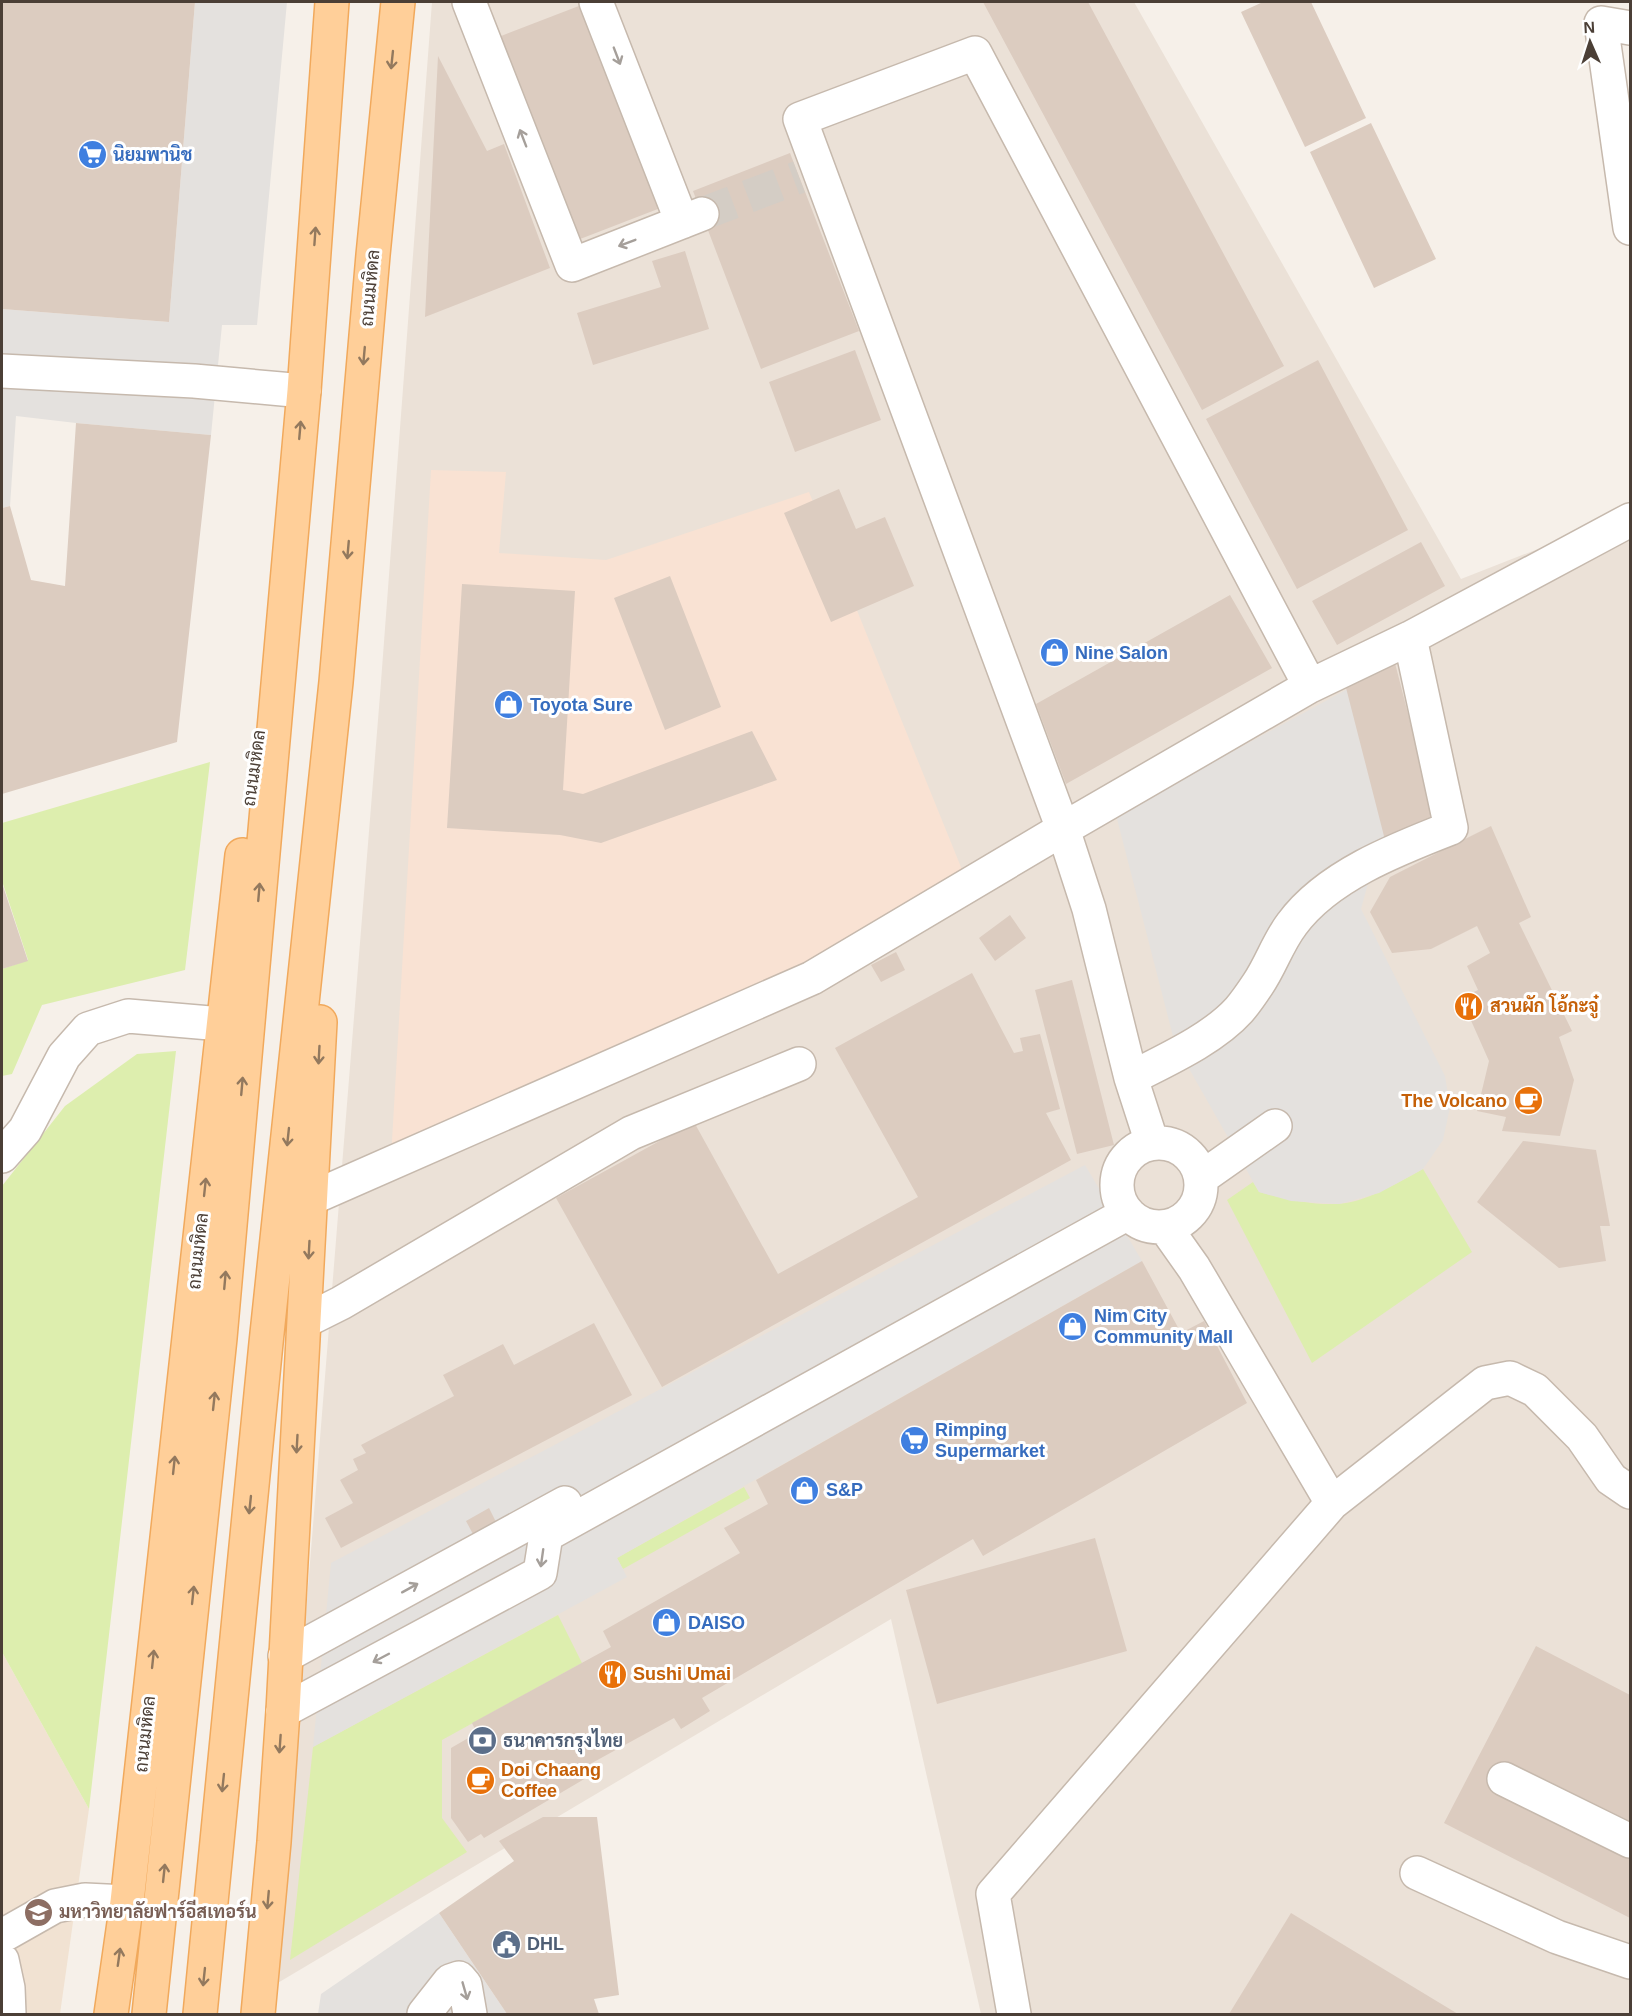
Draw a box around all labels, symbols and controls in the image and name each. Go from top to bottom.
north arrow [1560,12,1620,72]
text: N [1583,19,1595,36]
one-way arrow [612,46,623,65]
one-way arrow [386,49,397,69]
one-way arrow [516,129,527,148]
supermarket icon: นิยมพานิช [76,139,108,171]
place label: นิยมพานิช [113,143,193,165]
one-way arrow [310,226,321,246]
one-way arrow [619,238,637,249]
street label: ถนนมหิดล [356,249,383,327]
one-way arrow [359,345,370,365]
one-way arrow [295,420,306,440]
one-way arrow [342,539,353,559]
shop icon: Nine Salon [1038,637,1070,669]
place label: Nine Salon [1075,643,1168,663]
shop icon: Toyota Sure [493,689,525,721]
place label: Toyota Sure [530,695,633,715]
street label: ถนนมหิดล [238,728,269,808]
one-way arrow [254,882,265,902]
restaurant icon: สวนผัก โอ้กะจู๋ [1453,990,1485,1022]
place label: สวนผัก โอ้กะจู๋ [1490,993,1599,1019]
one-way arrow [313,1044,324,1064]
one-way arrow [237,1076,248,1096]
cafe icon: The Volcano [1512,1085,1544,1117]
place label: The Volcano [1401,1091,1507,1111]
one-way arrow [282,1126,293,1146]
one-way arrow [199,1178,210,1198]
street label: ถนนมหิดล [183,1212,212,1290]
one-way arrow [303,1239,314,1259]
one-way arrow [220,1271,231,1291]
place label: Nim City Community Mall [1094,1306,1233,1347]
shop icon: Nim City Community Mall [1057,1310,1089,1342]
one-way arrow [208,1392,219,1412]
place label: Rimping Supermarket [935,1420,1045,1461]
supermarket icon: Rimping Supermarket [898,1424,930,1456]
one-way arrow [292,1434,303,1454]
one-way arrow [169,1455,180,1475]
shop icon: S&P [789,1474,821,1506]
place label: S&P [826,1480,863,1500]
one-way arrow [244,1495,255,1515]
one-way arrow [537,1548,548,1568]
one-way arrow [401,1582,418,1594]
one-way arrow [188,1586,199,1606]
shop icon: DAISO [651,1607,683,1639]
place label: DAISO [688,1613,745,1633]
one-way arrow [148,1649,159,1669]
one-way arrow [373,1653,391,1664]
restaurant icon: Sushi Umai [596,1658,628,1690]
place label: Sushi Umai [633,1664,731,1684]
street label: ถนนมหิดล [130,1695,159,1773]
bank icon: ธนาคารกรุงไทย [466,1725,498,1757]
place label: ธนาคารกรุงไทย [503,1728,623,1755]
one-way arrow [275,1733,286,1753]
place label: Doi Chaang Coffee [501,1760,601,1801]
cafe icon: Doi Chaang Coffee [464,1764,496,1796]
one-way arrow [217,1773,228,1793]
one-way arrow [159,1863,170,1883]
one-way arrow [262,1889,273,1909]
school or university icon: มหาวิทยาลัยฟาร์อีสเทอร์น [22,1896,54,1928]
place label: มหาวิทยาลัยฟาร์อีสเทอร์น [59,1899,257,1922]
public building icon: DHL [490,1928,522,1960]
place label: DHL [527,1934,564,1954]
one-way arrow [113,1947,124,1967]
one-way arrow [198,1967,209,1987]
one-way arrow [460,1981,471,2000]

